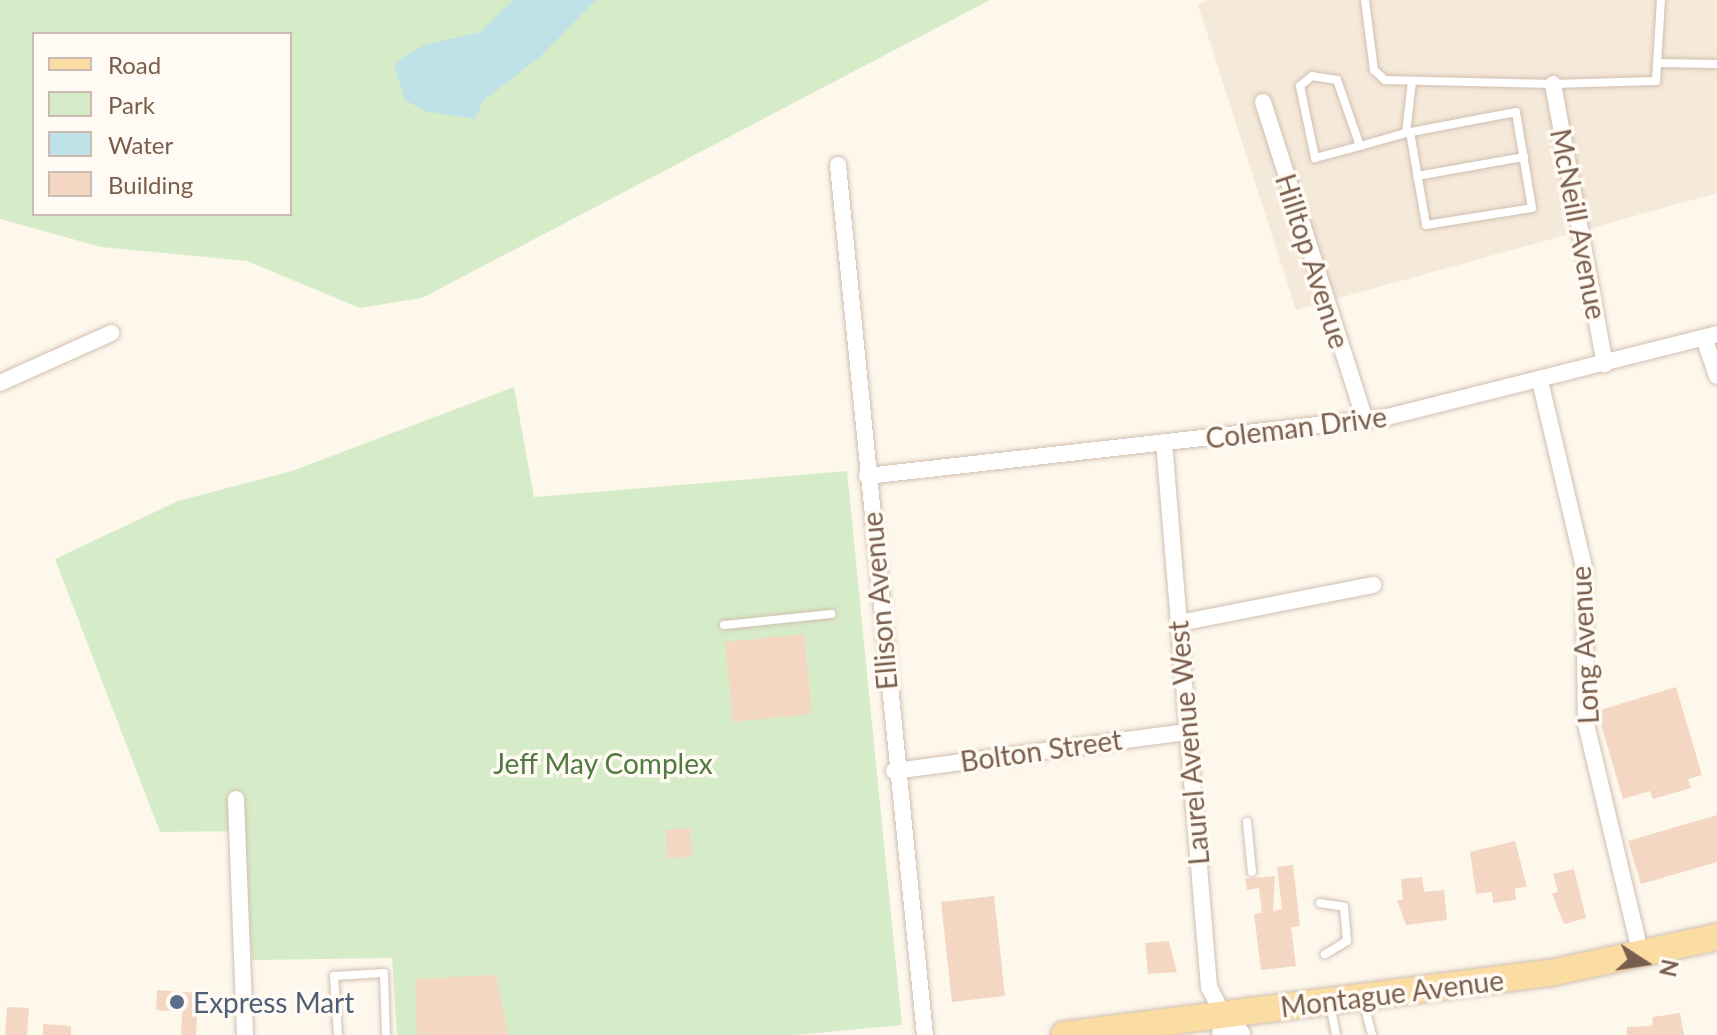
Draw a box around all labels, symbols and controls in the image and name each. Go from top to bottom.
legend [32,32,292,216]
text: Road [108,50,161,79]
text: Park [108,90,155,119]
street label: McNeill Avenue [1544,125,1614,323]
text: Water [108,130,173,159]
street label: Hilltop Avenue [1269,169,1357,353]
text: Building [108,170,193,199]
street label: Coleman Drive [1204,399,1388,455]
street label: Ellison Avenue [854,510,904,692]
street label: Long Avenue [1563,565,1605,725]
street label: Laurel Avenue West [1161,619,1215,867]
street label: Bolton Street [958,722,1124,778]
park label: Jeff May Complex [493,746,713,780]
north arrow [1605,923,1685,1003]
text: N [1654,957,1684,979]
street label: Montague Avenue [1278,963,1506,1023]
place label: Express Mart [193,985,354,1019]
marker: Express Mart [168,993,186,1011]

